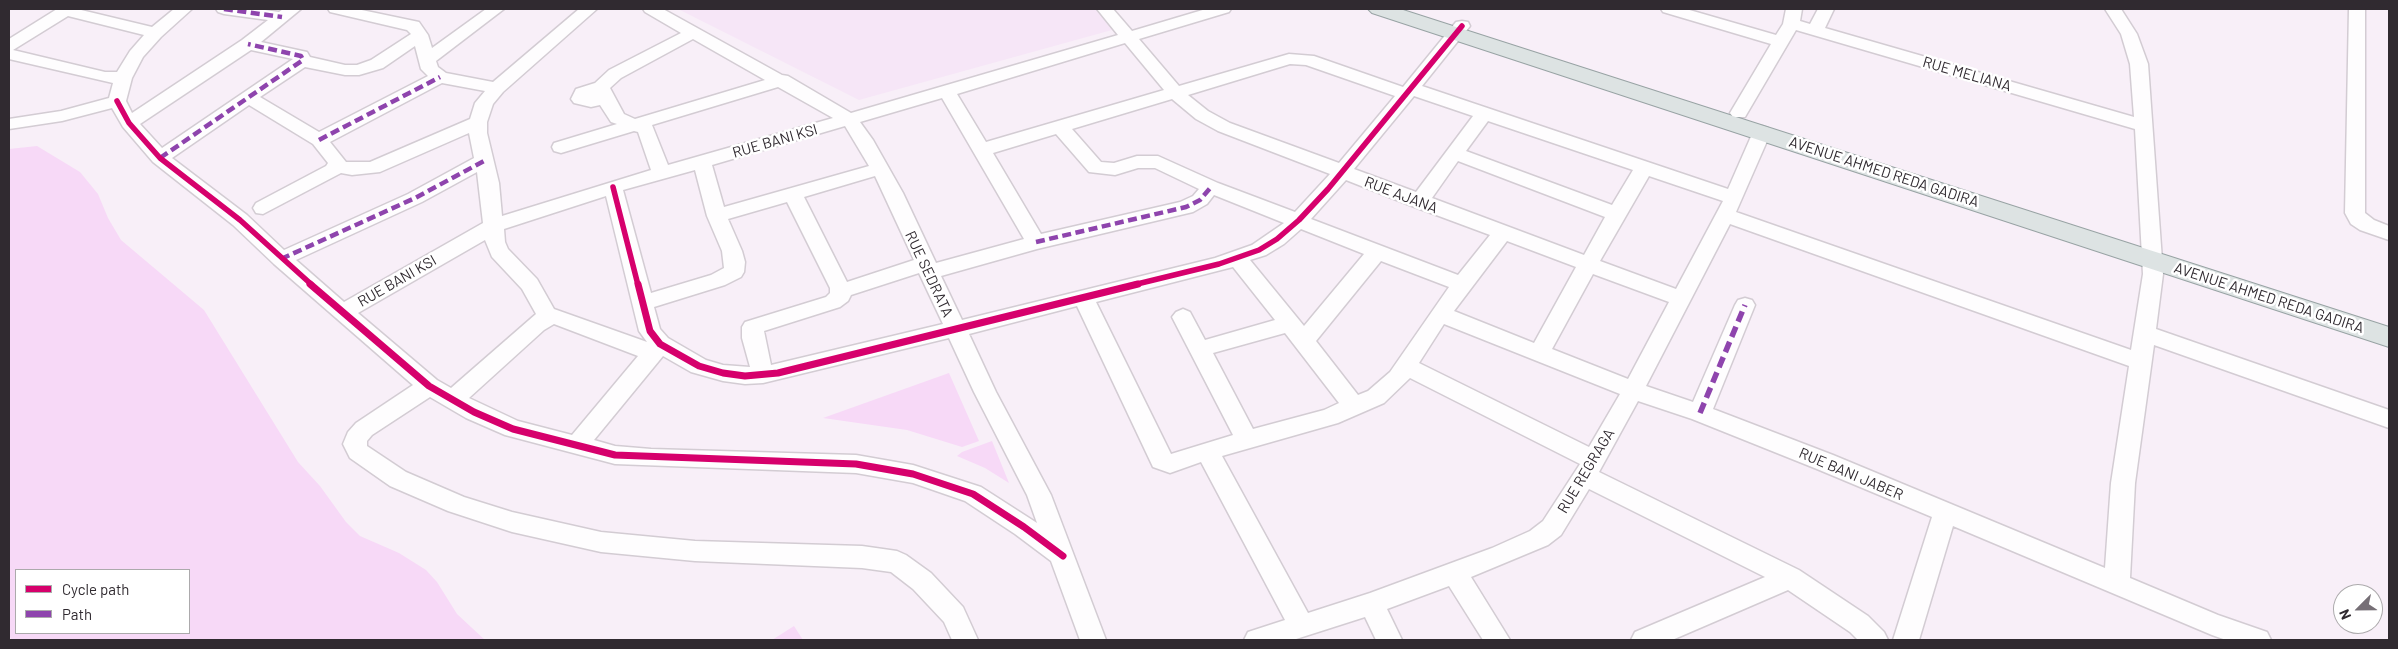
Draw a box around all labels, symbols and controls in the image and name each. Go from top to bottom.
street label: RUE MELIANA [1921,53,2013,95]
street label: RUE BANI KSI [730,120,820,162]
street label: AVENUE AHMED REDA GADIRA [1787,133,1981,211]
street label: RUE AJANA [1362,173,1440,217]
street label: RUE SEDRATA [901,228,957,320]
street label: RUE BANI KSI [354,251,440,311]
street label: AVENUE AHMED REDA GADIRA [2172,259,2366,337]
street label: RUE REGRAGA [1554,425,1618,517]
street label: RUE BANI JABER [1796,444,1906,504]
legend [15,569,190,634]
text: Cycle path [62,580,129,598]
north arrow [2333,584,2383,634]
text: Path [62,605,92,623]
text: N [2335,607,2354,622]

